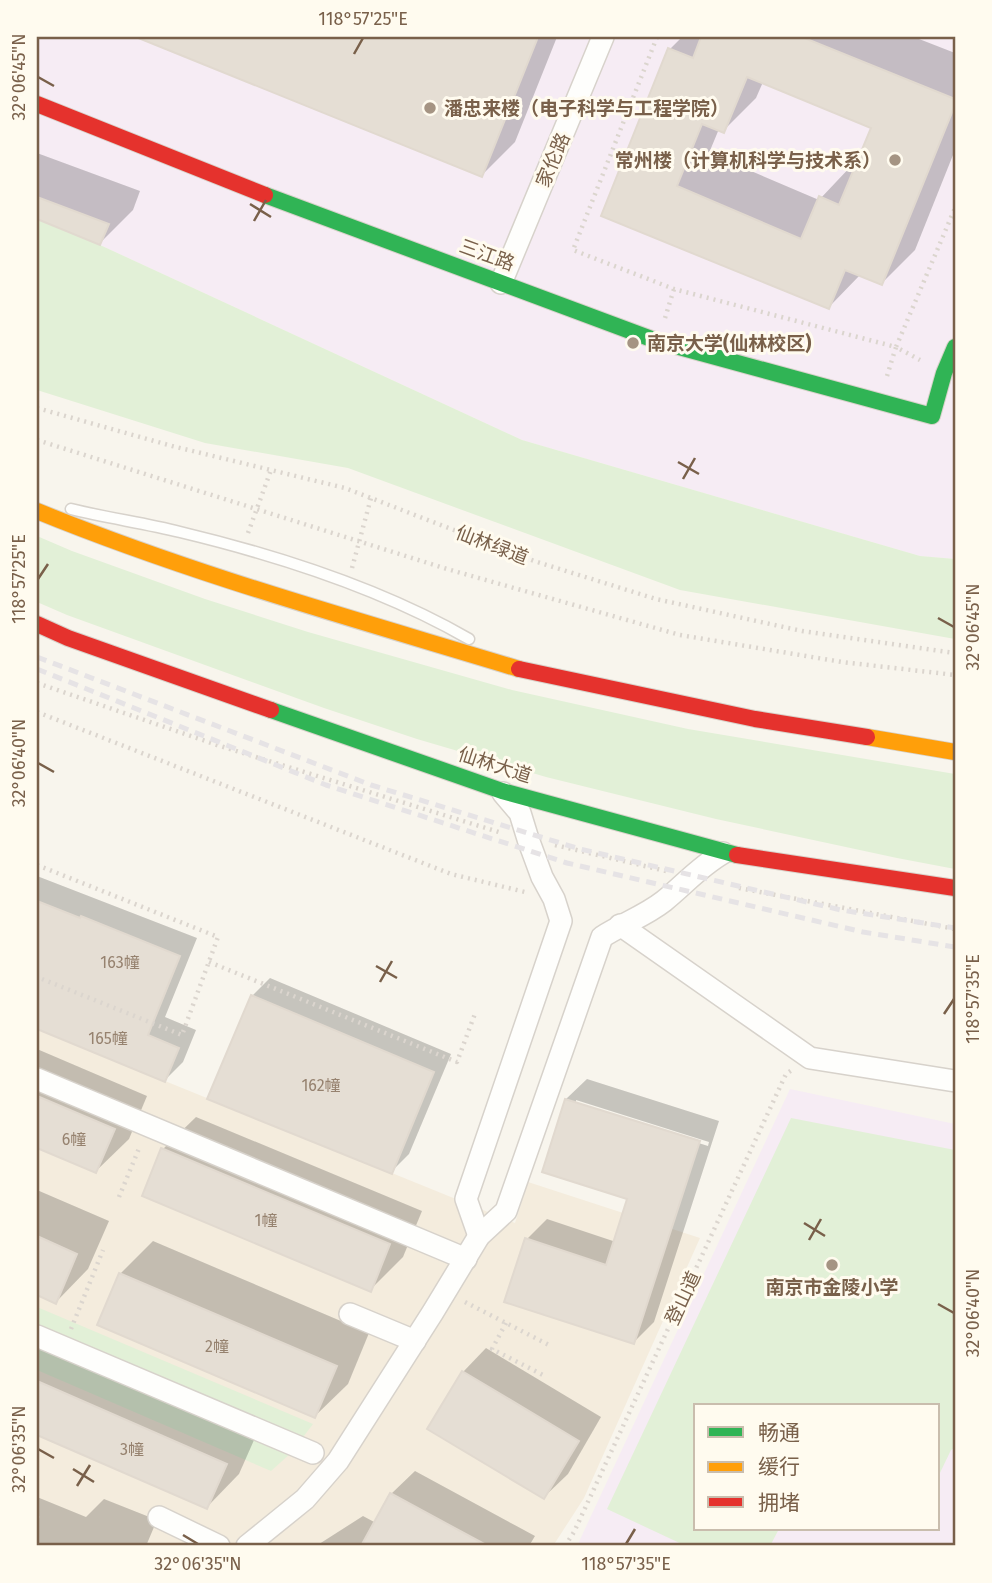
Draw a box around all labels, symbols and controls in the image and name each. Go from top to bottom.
text: 118°57'25"E [318,8,408,30]
text: 32°06'45"N [8,34,30,120]
place label: 潘忠来楼（电子科学与工程学院） [444,97,729,120]
marker: 潘忠来楼（电子科学与工程学院） [422,100,438,116]
street label: 家伦路 [531,129,575,191]
place label: 常州楼（计算机科学与技术系） [615,149,881,172]
marker: 常州楼（计算机科学与技术系） [887,152,903,168]
street label: 三江路 [456,234,518,276]
place label: 南京大学(仙林校区) [647,332,811,355]
marker: 南京大学(仙林校区) [625,335,641,351]
street label: 仙林绿道 [452,521,532,569]
text: 118°57'25"E [8,534,30,624]
text: 32°06'45"N [962,584,984,670]
text: 32°06'40"N [8,719,30,807]
street label: 仙林大道 [455,742,535,788]
house number: 163幢 [100,953,140,972]
text: 118°57'35"E [962,954,984,1044]
house number: 165幢 [88,1029,128,1048]
house number: 162幢 [301,1076,341,1095]
house number: 6幢 [62,1130,86,1149]
house number: 1幢 [255,1211,277,1230]
marker: 南京市金陵小学 [824,1257,840,1273]
street label: 登山道 [661,1267,705,1329]
text: 32°06'40"N [962,1269,984,1357]
place label: 南京市金陵小学 [765,1276,899,1299]
house number: 2幢 [205,1337,229,1356]
legend [694,1404,940,1530]
text: 32°06'35"N [8,1405,30,1493]
text: 畅通 [758,1420,800,1446]
house number: 3幢 [120,1440,144,1459]
text: 缓行 [758,1454,800,1480]
text: 拥堵 [758,1490,800,1516]
text: 32°06'35"N [154,1553,242,1575]
text: 118°57'35"E [581,1553,671,1575]

